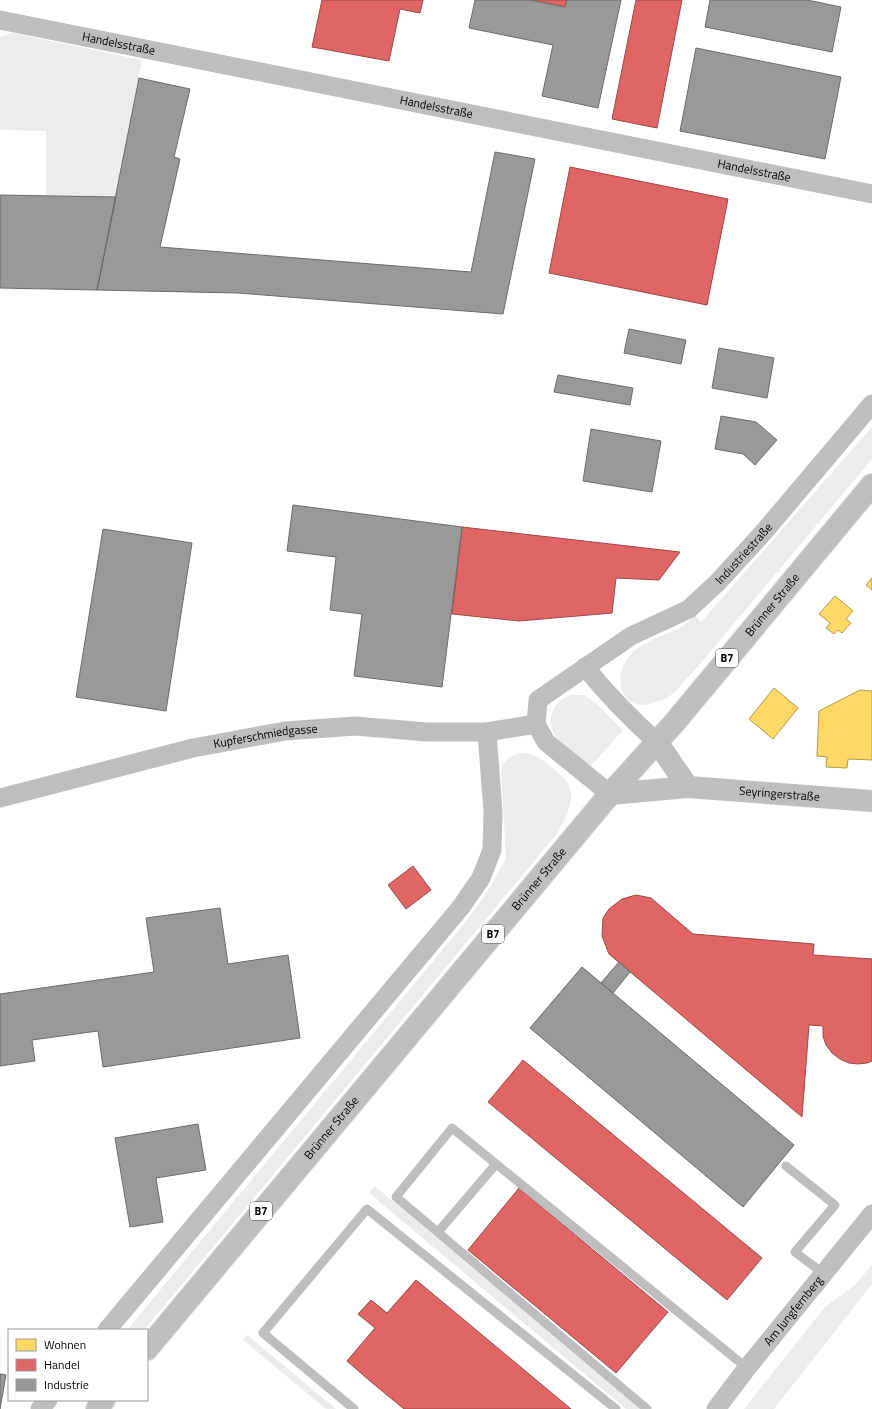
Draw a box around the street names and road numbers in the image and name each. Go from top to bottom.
street label: Handelsstraße [80,27,157,60]
street label: Handelsstraße [398,90,475,123]
street label: Handelsstraße [716,153,793,187]
street label: Industriestraße [710,518,777,588]
street label: Brünner Straße [740,569,804,640]
road number: B7 [716,649,738,667]
street label: Kupferschmiedgasse [212,719,318,753]
street label: Seyringerstraße [738,781,820,806]
street label: Brünner Straße [507,843,571,915]
road number: B7 [482,925,504,943]
street label: Brünner Straße [299,1092,363,1163]
road number: B7 [250,1202,272,1220]
street label: Am Jungfernberg [759,1271,827,1350]

